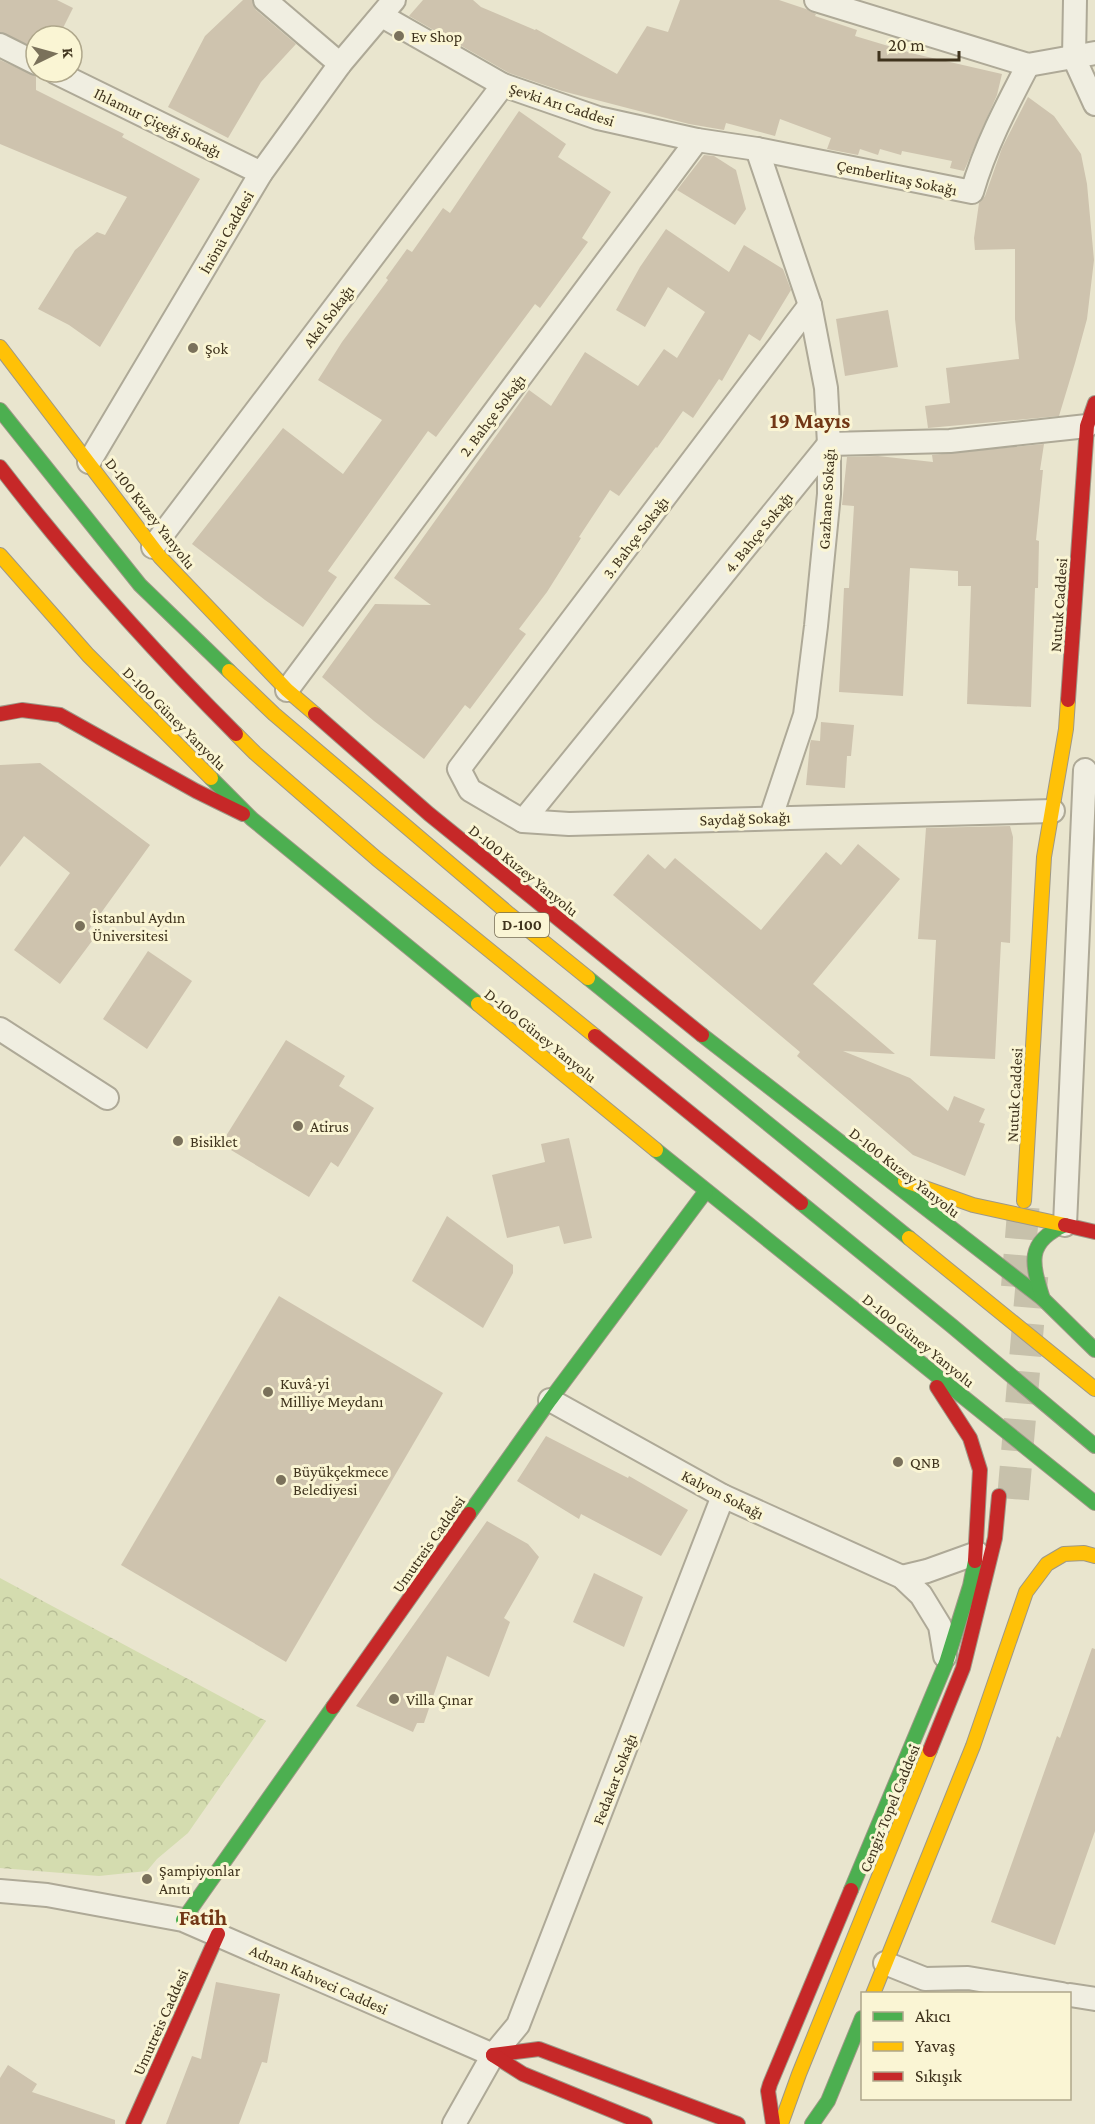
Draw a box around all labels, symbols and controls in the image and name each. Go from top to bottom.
north arrow [24,24,84,84]
scale bar [879,24,958,62]
place label: Ev Shop [411,28,462,46]
marker: Ev Shop [392,29,406,43]
text: 20 m [888,35,925,55]
text: K [60,47,77,59]
street label: Şevki Arı Caddesi [507,79,617,130]
street label: Ihlamur Çiçeği Sokağı [91,84,224,162]
street label: Çemberlitaş Sokağı [835,156,959,200]
street label: İnönü Caddesi [196,188,257,277]
street label: Akel Sokağı [300,282,358,351]
place label: Şok [205,340,228,358]
marker: Şok [186,341,200,355]
street label: 2. Bahçe Sokağı [456,371,529,460]
district label: 19 Mayıs [770,408,850,433]
street label: Gazhane Sokağı [815,448,839,550]
street label: D-100 Kuzey Yanyolu [101,455,199,573]
street label: 4. Bahçe Sokağı [721,489,797,577]
street label: 3. Bahçe Sokağı [599,493,672,582]
street label: Nutuk Caddesi [1047,557,1070,653]
street label: D-100 Güney Yanyolu [119,663,230,774]
street label: Saydağ Sokağı [699,808,791,830]
street label: D-100 Kuzey Yanyolu [465,821,582,921]
place label: İstanbul Aydın Üniversitesi [92,909,186,944]
road number: D-100 [495,913,549,937]
marker: İstanbul Aydın Üniversitesi [73,919,87,933]
street label: D-100 Güney Yanyolu [481,985,600,1087]
street label: Nutuk Caddesi [1004,1047,1025,1143]
place label: Atirus [310,1118,349,1135]
marker: Atirus [291,1119,305,1133]
street label: D-100 Kuzey Yanyolu [845,1124,964,1222]
place label: Bisiklet [190,1133,238,1150]
marker: Bisiklet [171,1134,185,1148]
street label: D-100 Güney Yanyolu [859,1290,978,1392]
place label: Kuvâ-yi Milliye Meydanı [280,1375,383,1411]
marker: Kuvâ-yi Milliye Meydanı [261,1385,275,1399]
place label: QNB [910,1454,940,1471]
marker: QNB [891,1455,905,1469]
place label: Büyükçekmece Belediyesi [293,1463,388,1499]
street label: Kalyon Sokağı [678,1467,767,1523]
marker: Büyükçekmece Belediyesi [274,1473,288,1487]
street label: Umutreis Caddesi [389,1493,468,1596]
place label: Villa Çınar [406,1691,474,1709]
marker: Villa Çınar [387,1692,401,1706]
street label: Fedakar Sokağı [589,1731,641,1828]
street label: Cengiz Topel Caddesi [856,1742,924,1875]
place label: Şampiyonlar Anıtı [159,1862,241,1897]
marker: Şampiyonlar Anıtı [140,1872,154,1886]
district label: Fatih [179,1905,228,1930]
street label: Adnan Kahveci Caddesi [247,1941,390,2018]
street label: Umutreis Caddesi [130,1967,191,2078]
legend [861,1992,1071,2100]
text: Akıcı [915,2006,951,2026]
text: Yavaş [915,2036,955,2056]
text: Sıkışık [915,2066,962,2086]

